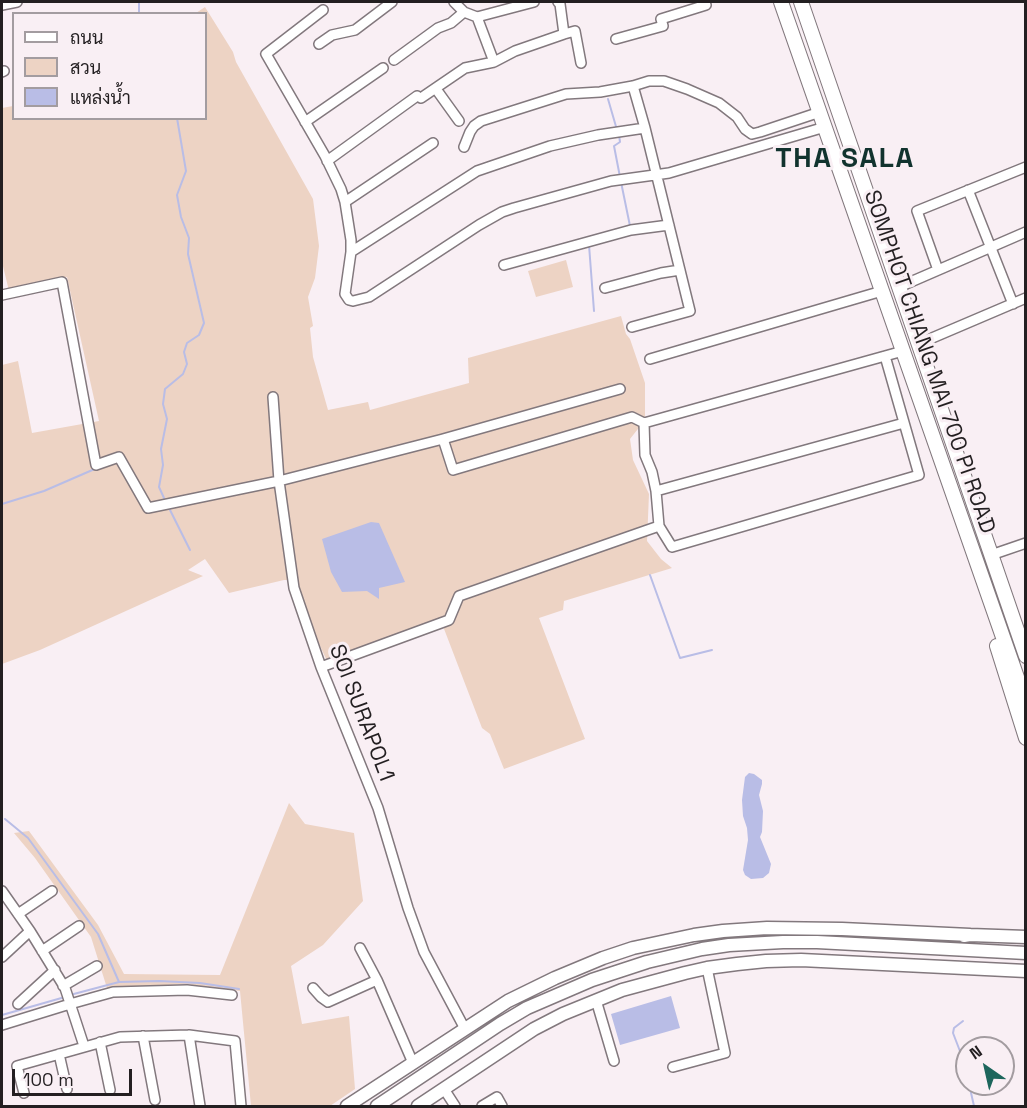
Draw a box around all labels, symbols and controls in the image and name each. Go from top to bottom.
legend [12,12,207,120]
text: ถนน [70,26,103,49]
text: สวน [70,56,101,79]
text: แหล่งน้ำ [70,86,131,109]
district label: THA SALA [775,142,915,176]
street label: SOMPHOT CHIANG MAI 700 PI ROAD [858,187,1000,537]
street label: SOI SURAPOL1 [323,641,399,785]
north arrow [955,1036,1015,1096]
text: N [965,1041,986,1064]
scale bar [15,1057,135,1095]
text: 100 m [23,1068,74,1091]

